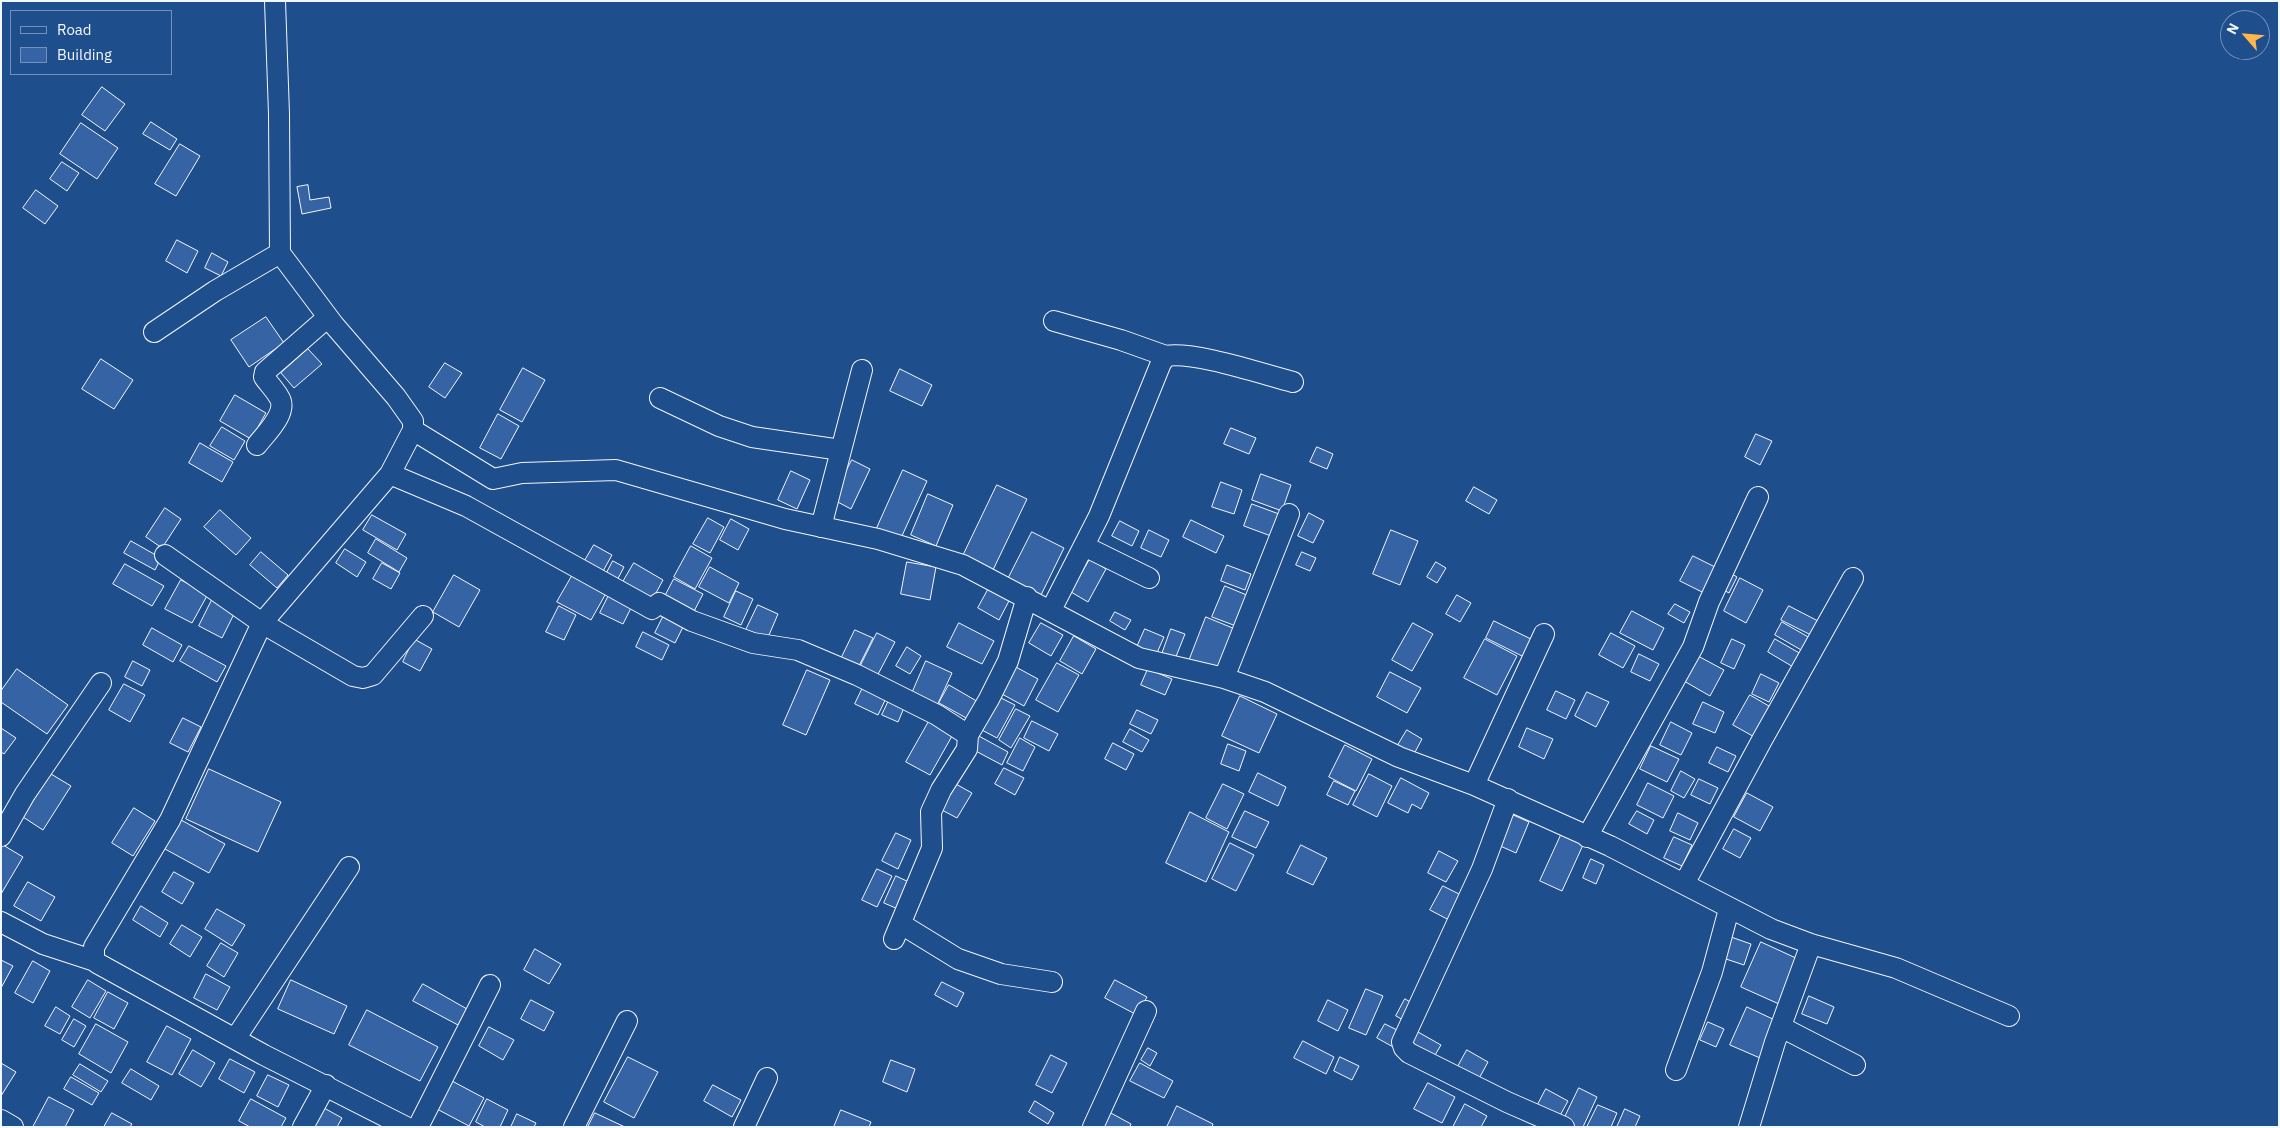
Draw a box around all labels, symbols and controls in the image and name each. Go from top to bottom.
legend [10,10,172,75]
north arrow [2220,10,2270,60]
text: Road [57,20,92,39]
text: N [2222,20,2243,37]
text: Building [57,45,112,64]

